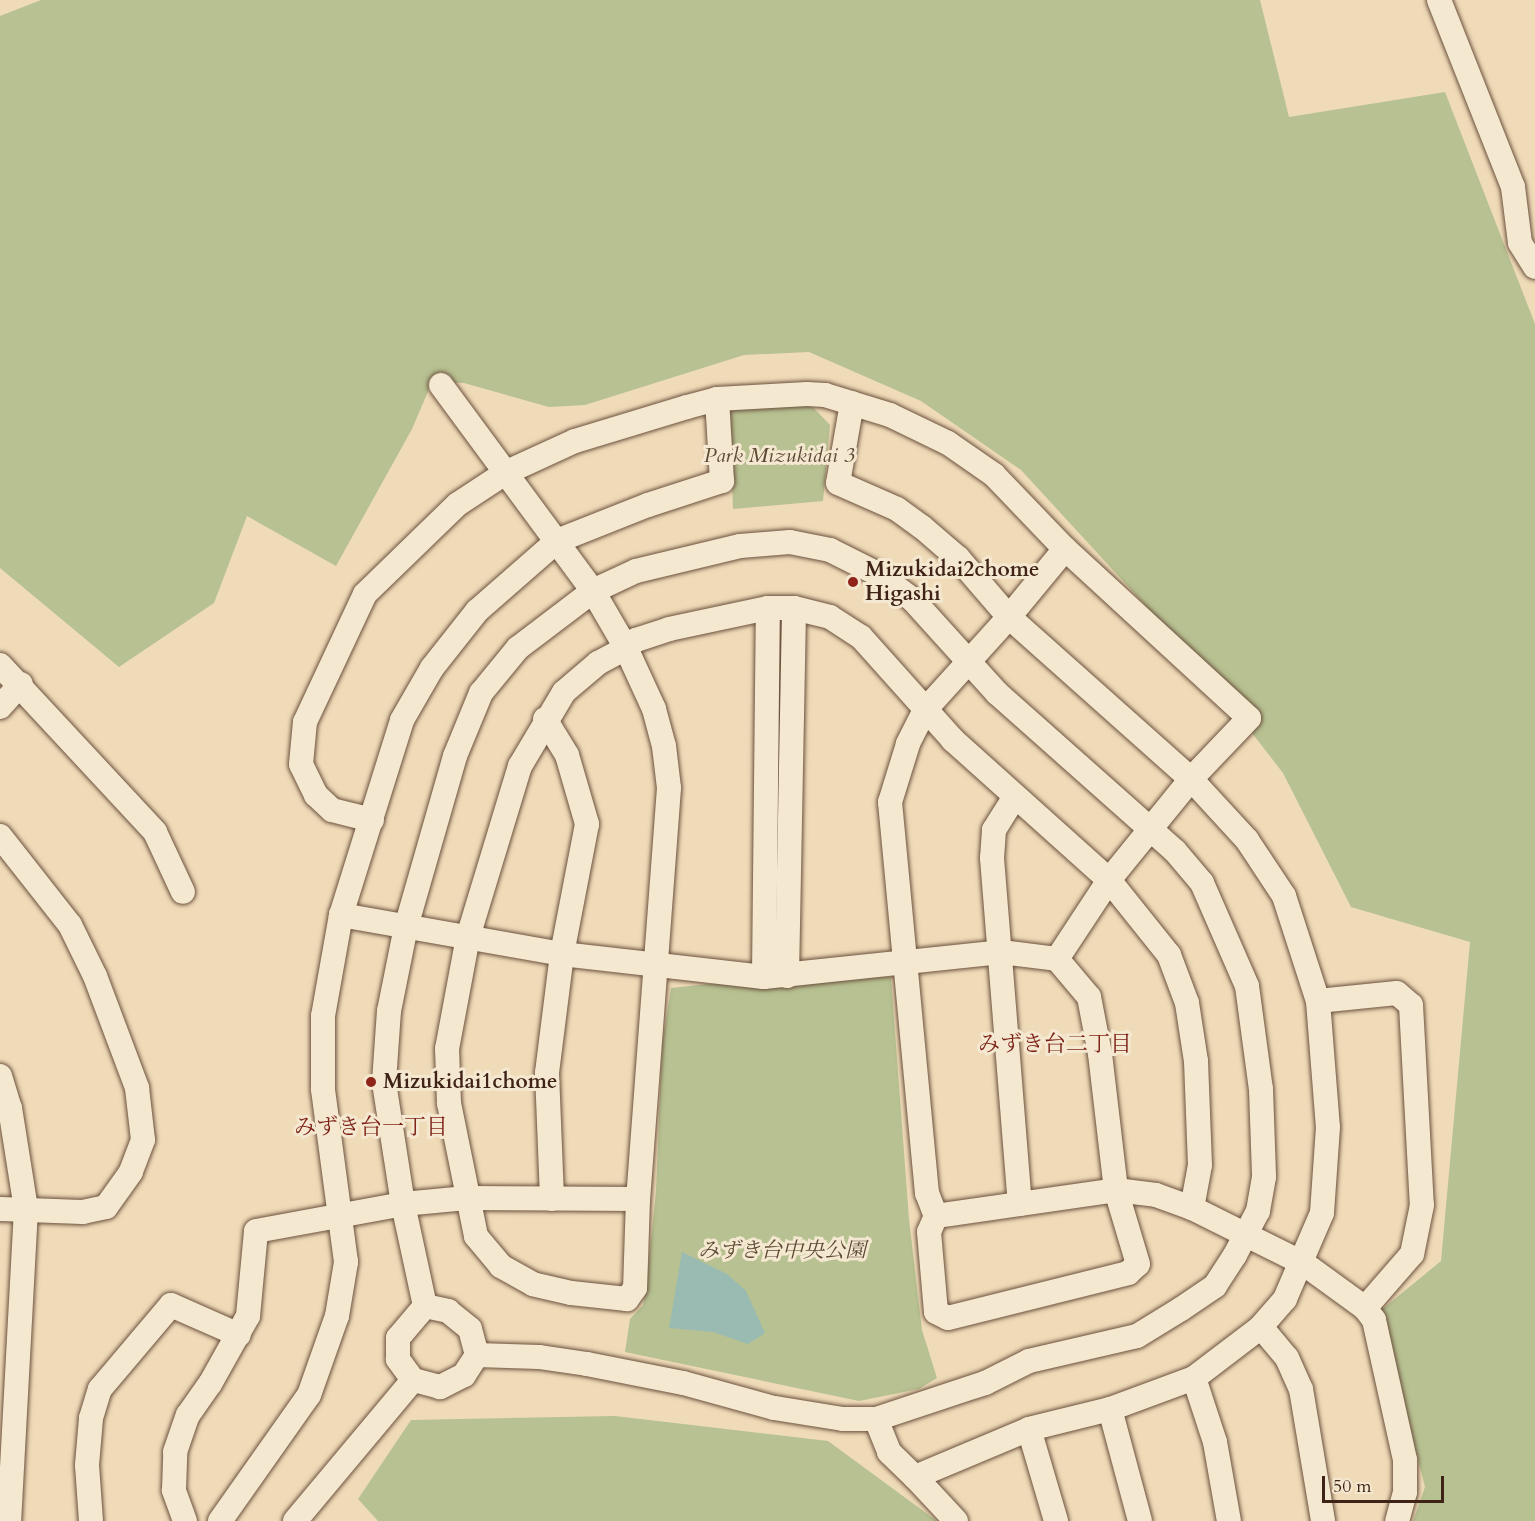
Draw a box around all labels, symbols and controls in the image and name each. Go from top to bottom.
park label: Park Mizukidai 3 [704,443,854,469]
place label: Mizukidai2chome Higashi [865,557,1039,607]
marker: Mizukidai2chome Higashi [846,575,860,589]
district label: みずき台二丁目 [978,1032,1132,1058]
place label: Mizukidai1chome [383,1069,557,1095]
marker: Mizukidai1chome [364,1075,378,1089]
district label: みずき台一丁目 [294,1115,448,1141]
park label: みずき台中央公園 [698,1238,866,1264]
scale bar [1325,1464,1446,1502]
text: 50 m [1333,1474,1372,1499]

